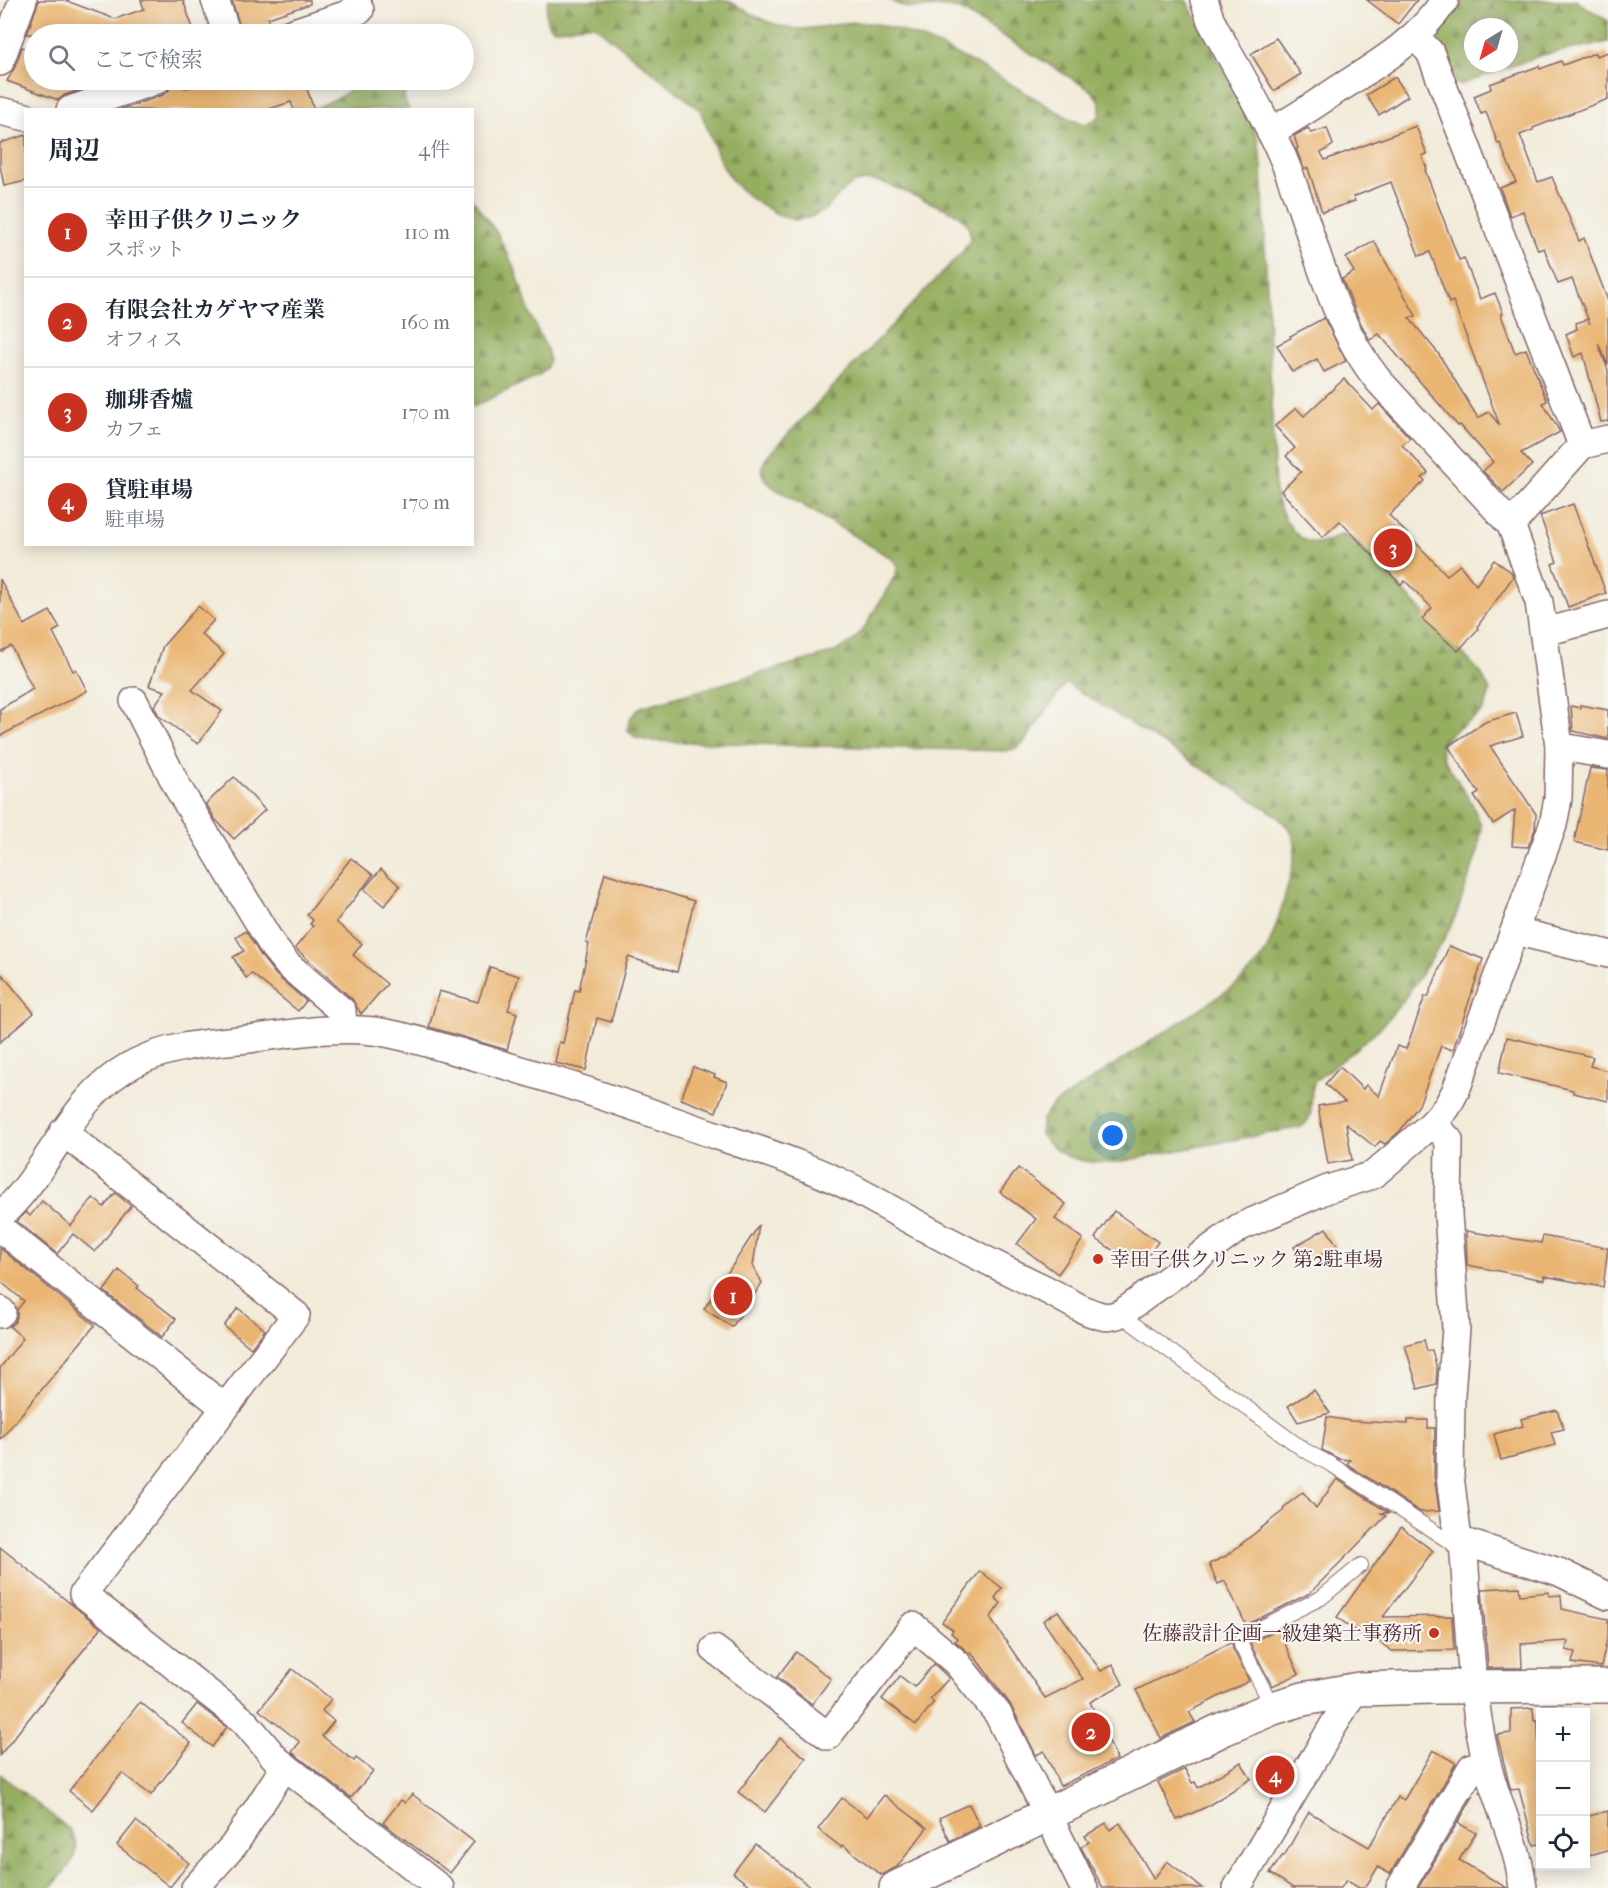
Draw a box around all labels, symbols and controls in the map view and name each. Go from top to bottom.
north arrow [1464,18,1518,72]
search box [24,24,474,90]
icon: search [45,41,78,74]
text: ここで検索 [93,47,203,73]
text: 周辺 [48,135,100,166]
text: 4件 [418,138,450,161]
text: 幸田子供クリニック [105,207,302,233]
text: 1 [64,221,71,244]
text: 110 m [404,221,450,244]
text: スポット [105,238,185,261]
text: 有限会社カゲヤマ産業 [105,297,325,323]
text: 2 [62,311,73,334]
text: 160 m [400,311,450,334]
text: オフィス [105,328,183,351]
text: 珈琲香爐 [105,387,193,413]
text: 3 [63,401,72,424]
text: 170 m [401,401,450,424]
text: カフェ [105,418,164,441]
text: 貸駐車場 [105,477,193,503]
text: 4 [62,491,73,514]
text: 170 m [401,491,450,514]
text: 駐車場 [105,508,165,531]
pin: 3 [1374,526,1412,570]
your location [1098,1121,1127,1150]
place label: 幸田子供クリニック 第2駐車場 [1110,1248,1383,1271]
marker: 幸田子供クリニック 第2駐車場 [1091,1252,1105,1266]
pin: 1 [714,1274,752,1318]
place label: 佐藤設計企画一級建築士事務所 [1142,1622,1422,1645]
marker: 佐藤設計企画一級建築士事務所 [1427,1626,1441,1640]
map controls [1536,1708,1590,1870]
button: + [1536,1708,1590,1762]
pin: 2 [1072,1710,1110,1754]
pin: 4 [1256,1752,1294,1798]
button: − [1536,1762,1590,1816]
button: locate [1536,1816,1590,1870]

